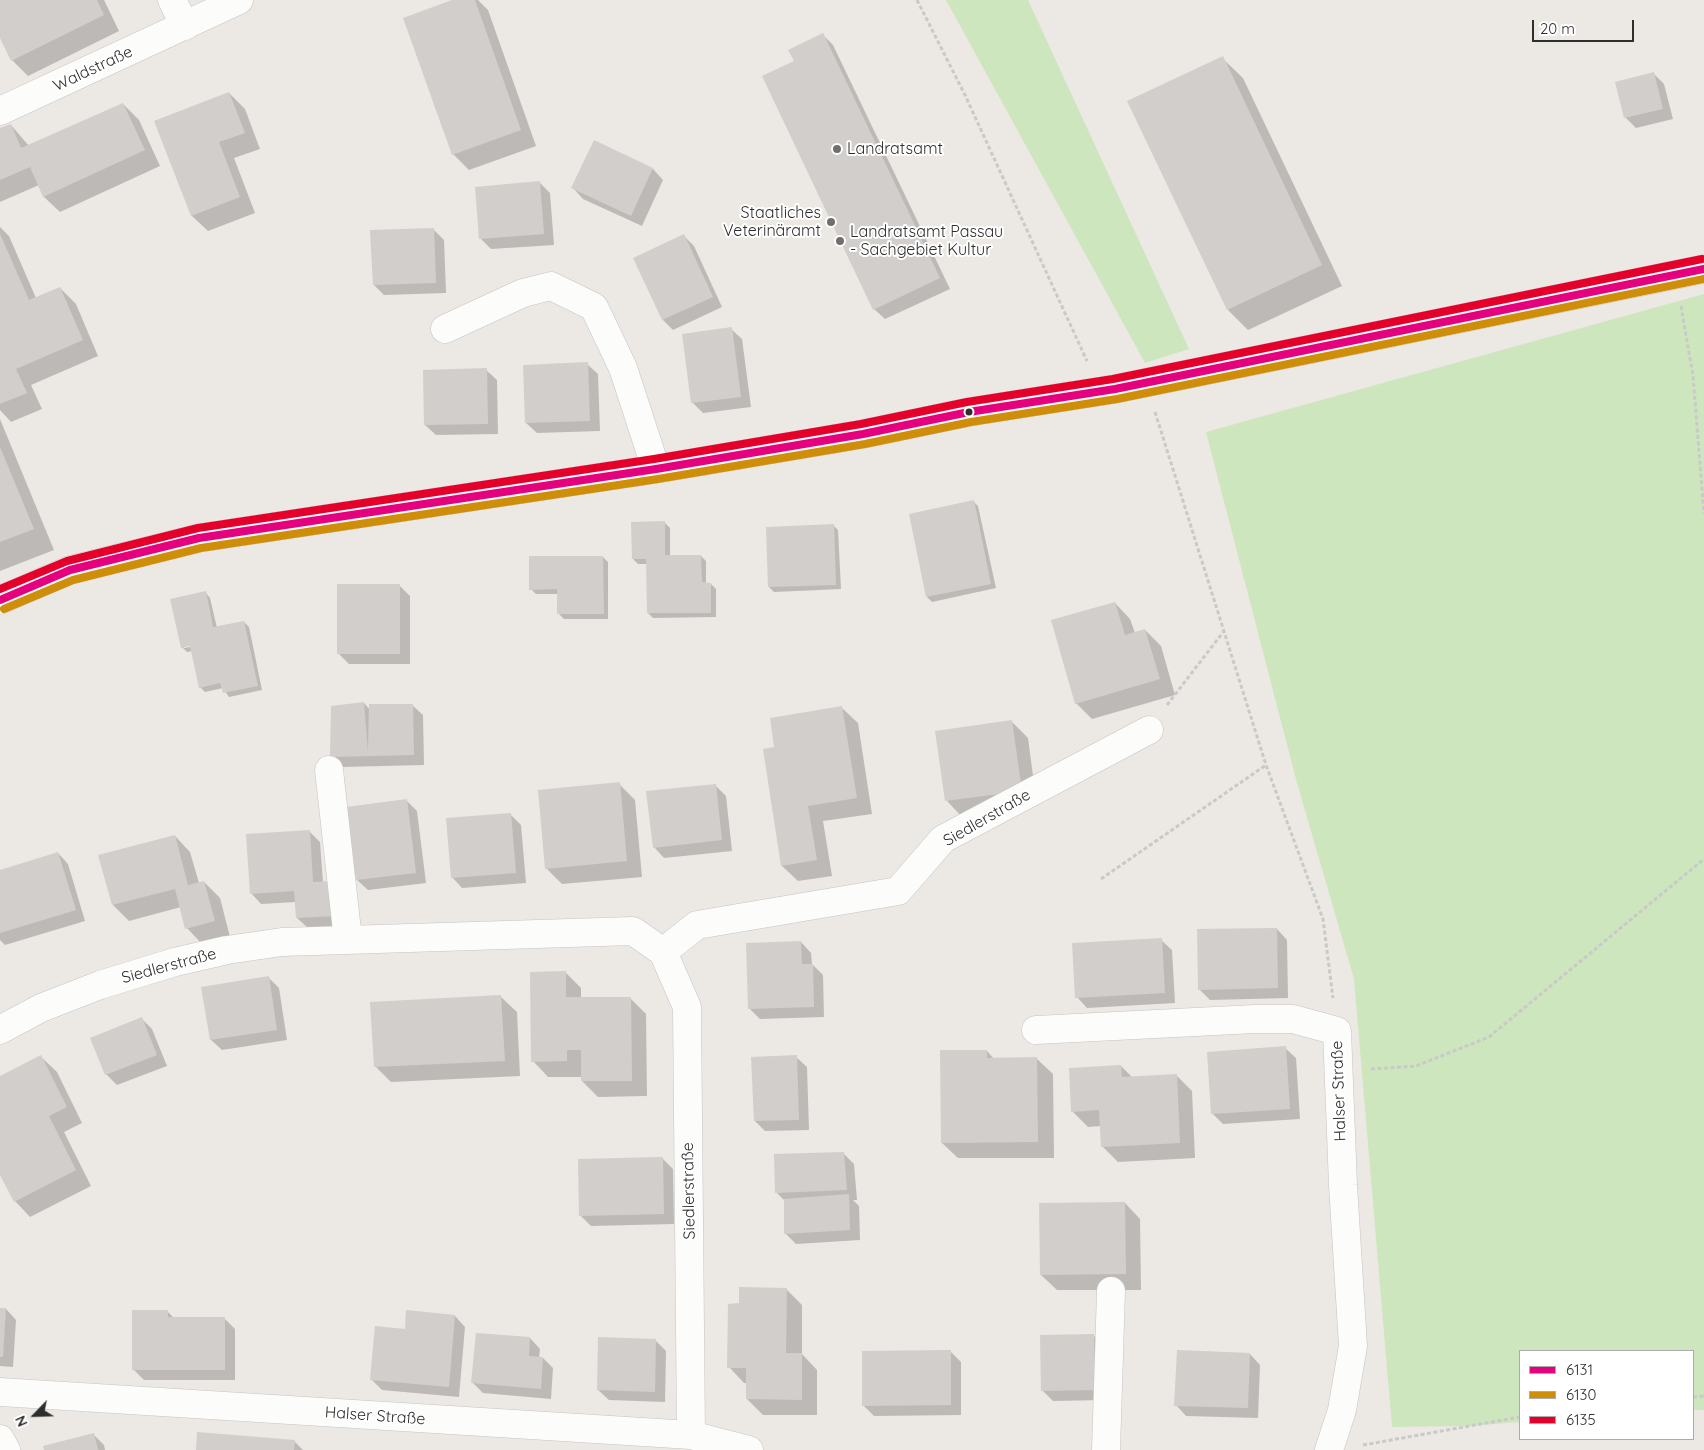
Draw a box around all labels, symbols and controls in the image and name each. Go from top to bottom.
scale bar [1534,10,1636,42]
text: 20 m [1540,19,1575,38]
street label: Waldstraße [50,42,136,96]
place label: Landratsamt [847,139,943,159]
marker: Landratsamt [831,143,843,155]
place label: Staatliches Veterinäramt [723,203,821,241]
marker: Staatliches Veterinäramt [825,216,837,228]
place label: Landratsamt Passau - Sachgebiet Kultur [850,222,1003,260]
marker: Landratsamt Passau - Sachgebiet Kultur [834,235,846,247]
unlabelled marker [964,407,974,417]
street label: Siedlerstraße [940,785,1034,851]
street label: Siedlerstraße [120,944,218,988]
street label: Halser Straße [1328,1040,1350,1142]
street label: Siedlerstraße [679,1142,699,1240]
legend [1519,1350,1694,1440]
text: 6131 [1566,1360,1593,1379]
text: 6130 [1566,1385,1596,1404]
north arrow [10,1390,60,1440]
street label: Halser Straße [324,1403,426,1429]
text: 6135 [1566,1410,1596,1429]
text: N [11,1413,32,1429]

